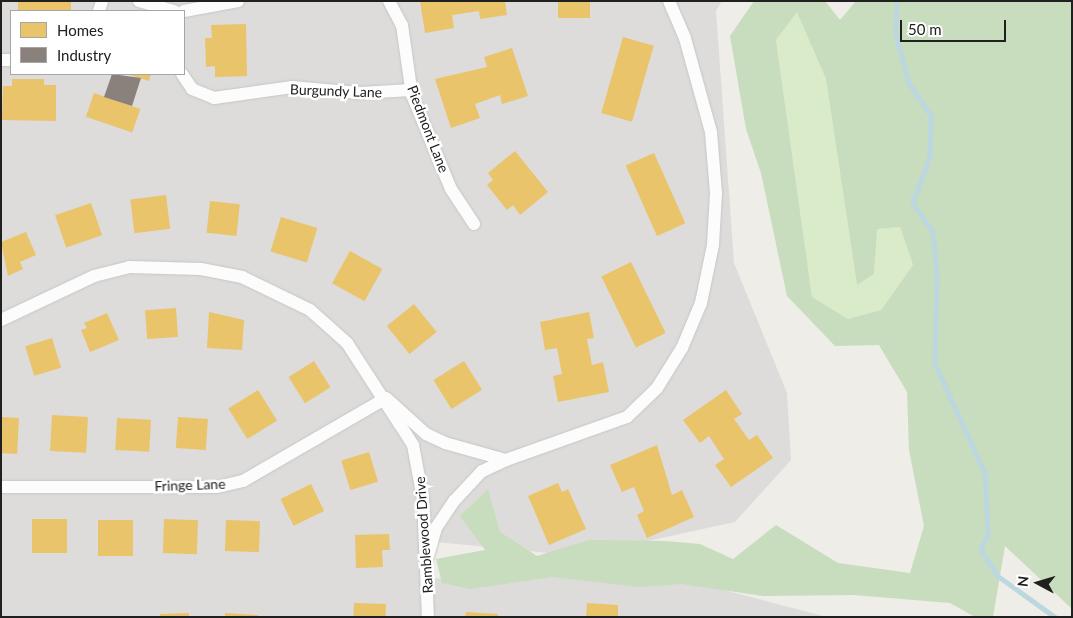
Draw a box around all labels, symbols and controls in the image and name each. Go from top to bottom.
legend [10,10,185,75]
scale bar [903,10,1009,42]
text: 50 m [908,20,942,38]
text: Homes [57,21,103,39]
text: Industry [57,46,111,64]
street label: Burgundy Lane [289,81,383,101]
street label: Piedmont Lane [404,83,452,175]
street label: Fringe Lane [154,475,226,495]
street label: Ramblewood Drive [412,476,436,594]
north arrow [1013,558,1063,608]
text: N [1014,575,1032,588]

